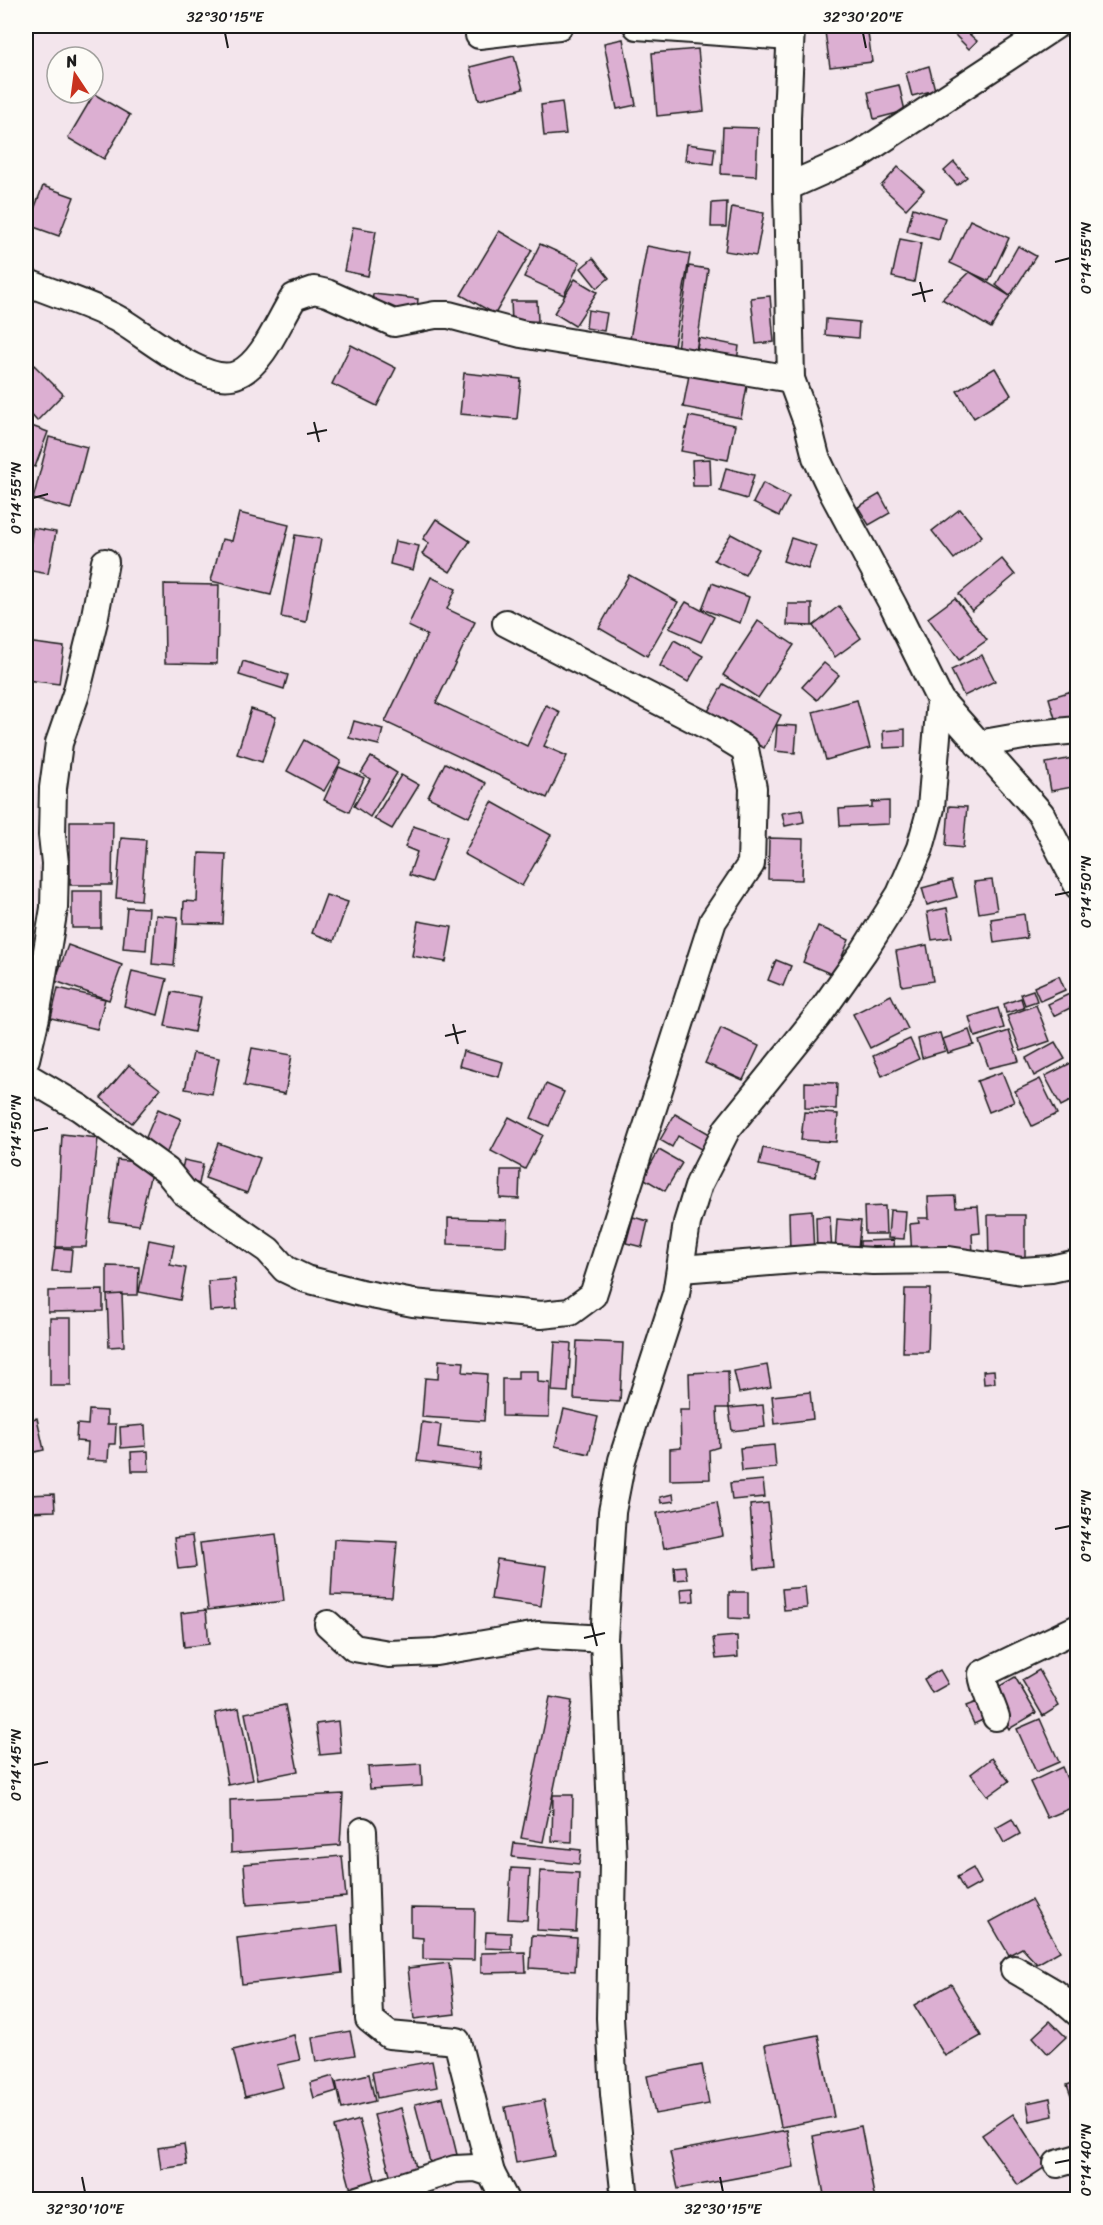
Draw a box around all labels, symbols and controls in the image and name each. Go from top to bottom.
text: 32°30'15"E [187,4,265,30]
text: 32°30'20"E [823,4,904,30]
north arrow [45,45,105,105]
text: N [62,45,81,76]
text: 0°14'55"N [1073,221,1099,294]
text: 0°14'55"N [3,461,29,534]
text: 0°14'50"N [1073,855,1099,928]
text: 0°14'50"N [3,1094,29,1167]
text: 0°14'45"N [1073,1489,1099,1562]
text: 0°14'45"N [3,1728,29,1801]
text: 0°14'40"N [1073,2123,1099,2196]
text: 32°30'10"E [46,2196,125,2222]
text: 32°30'15"E [685,2196,763,2222]

